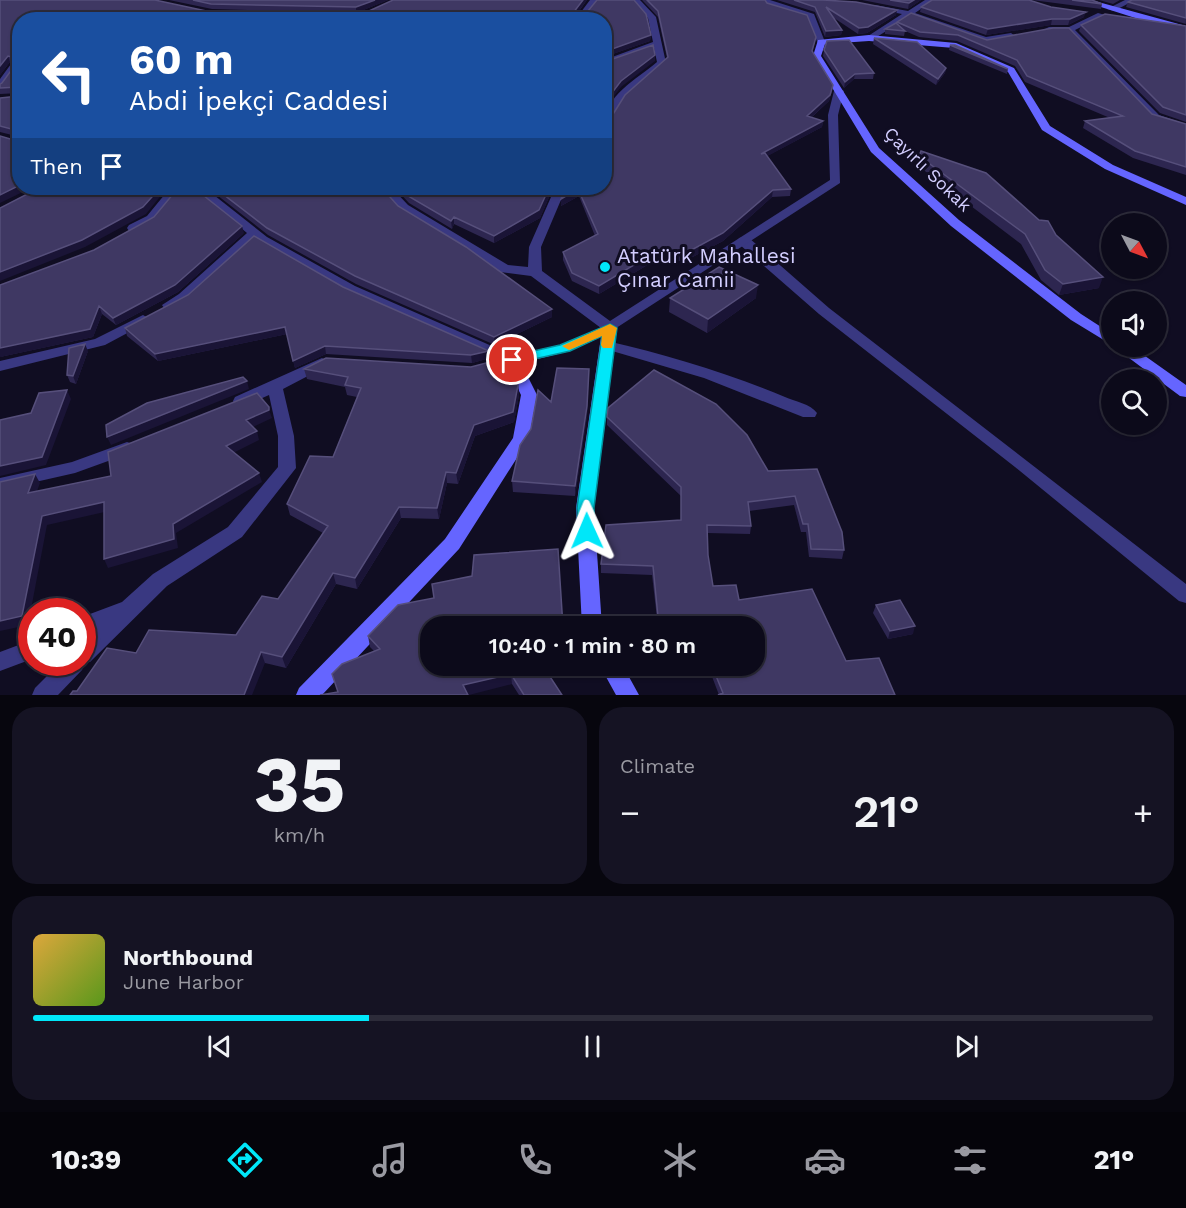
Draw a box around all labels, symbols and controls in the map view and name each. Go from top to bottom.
text: 60 m [129,35,233,84]
icon: left [30,36,108,114]
text: Abdi İpekçi Caddesi [129,85,388,117]
street label: Çayırlı Sokak [880,122,976,216]
icon: arrive [95,150,128,183]
text: Then [30,154,83,179]
north arrow [1101,213,1167,279]
map controls [1101,213,1167,435]
place label: Atatürk Mahallesi Çınar Camii [617,243,796,292]
marker: Atatürk Mahallesi Çınar Camii [598,260,612,274]
button: sound [1101,291,1167,357]
pin [486,334,537,385]
icon: arrive [495,343,528,376]
button: search [1101,369,1167,435]
position arrow [555,499,619,563]
speed limit sign: 40 [18,598,96,676]
text: 10:40 · 1 min · 80 m [489,633,696,658]
text: 35 [254,738,345,830]
text: Climate [620,754,695,778]
text: 21° [853,785,920,838]
text: − [620,793,640,832]
text: + [1133,793,1153,832]
text: km/h [274,823,325,847]
text: Northbound [123,945,253,970]
text: June Harbor [123,970,244,994]
icon: previous [203,1030,236,1063]
icon: pause [576,1030,609,1063]
icon: next [950,1030,983,1063]
icon: directions [224,1139,266,1181]
icon: music [369,1139,411,1181]
icon: phone [514,1139,556,1181]
icon: climate [659,1139,701,1181]
icon: car [804,1139,846,1181]
icon: filters [949,1139,991,1181]
text: 10:39 [51,1144,121,1176]
text: 21° [1093,1144,1135,1176]

